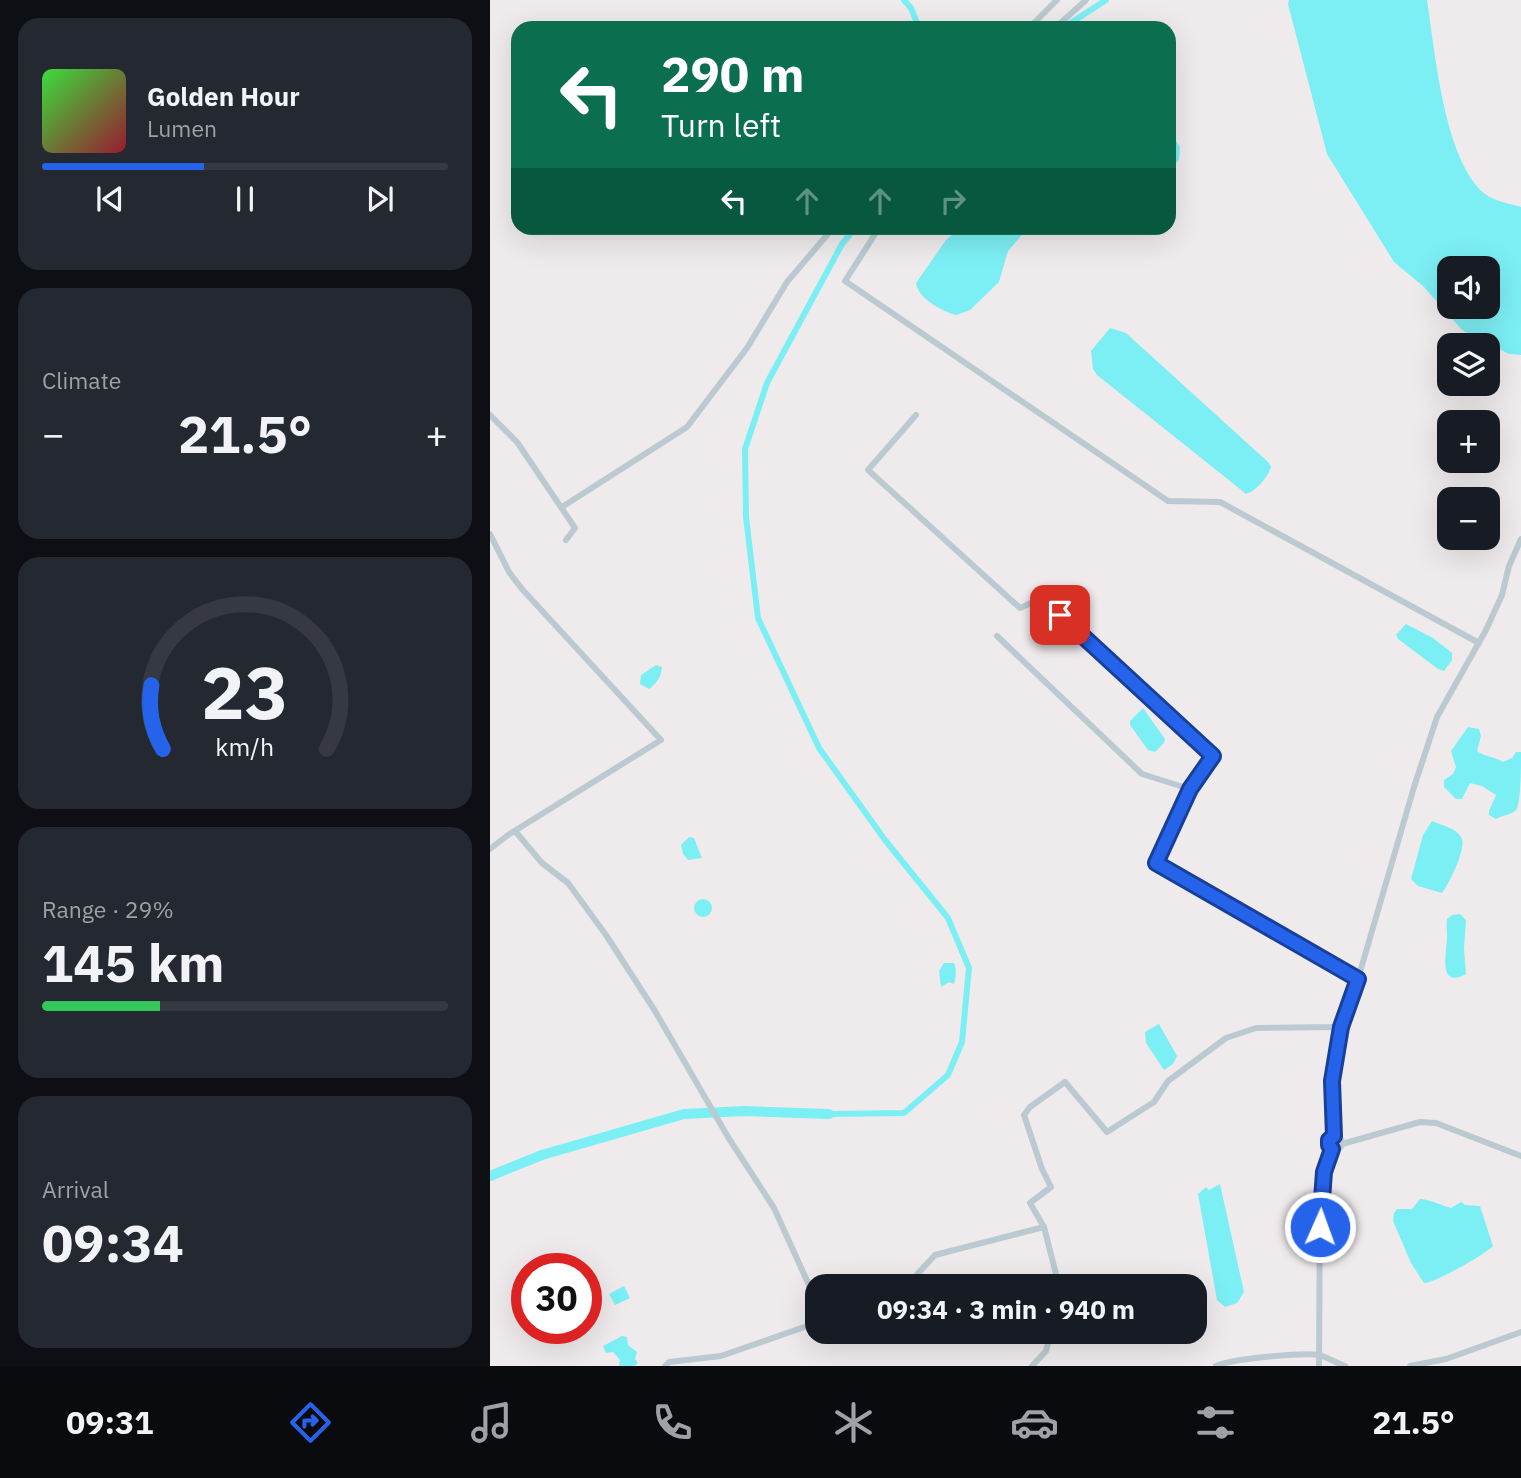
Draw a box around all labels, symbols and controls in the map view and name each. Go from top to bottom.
text: 290 m [661,42,805,105]
icon: left [546,49,637,140]
text: Golden Hour [147,79,300,113]
text: Turn left [661,104,781,146]
text: Lumen [147,113,217,143]
icon: previous [91,180,129,218]
icon: pause [226,180,264,218]
icon: next [361,180,399,218]
icon: left [715,182,753,220]
icon: ahead [788,182,826,220]
icon: ahead [861,182,899,220]
icon: right [934,182,972,220]
map controls [1437,256,1500,550]
button: sound [1437,256,1500,319]
button: layers [1437,333,1500,396]
text: Climate [42,365,121,395]
text: 21.5° [178,400,312,467]
text: − [42,409,65,458]
text: + [425,409,448,458]
button: + [1437,410,1500,473]
button: − [1437,487,1500,550]
pin [1030,585,1090,645]
icon: arrive [1041,596,1079,634]
text: 23 [201,644,289,739]
text: km/h [216,730,274,763]
text: Range · 29% [42,894,174,924]
text: 145 km [42,929,224,996]
text: Arrival [42,1174,109,1204]
position arrow [1283,1190,1357,1264]
text: 09:34 [42,1209,184,1276]
speed limit sign: 30 [511,1253,602,1344]
text: 09:34 · 3 min · 940 m [877,1292,1135,1326]
icon: directions [286,1398,335,1447]
icon: music [467,1398,516,1447]
icon: phone [648,1398,697,1447]
icon: climate [829,1398,878,1447]
icon: car [1010,1398,1059,1447]
icon: filters [1191,1398,1240,1447]
text: 09:31 [66,1401,153,1443]
text: 21.5° [1372,1401,1455,1443]

